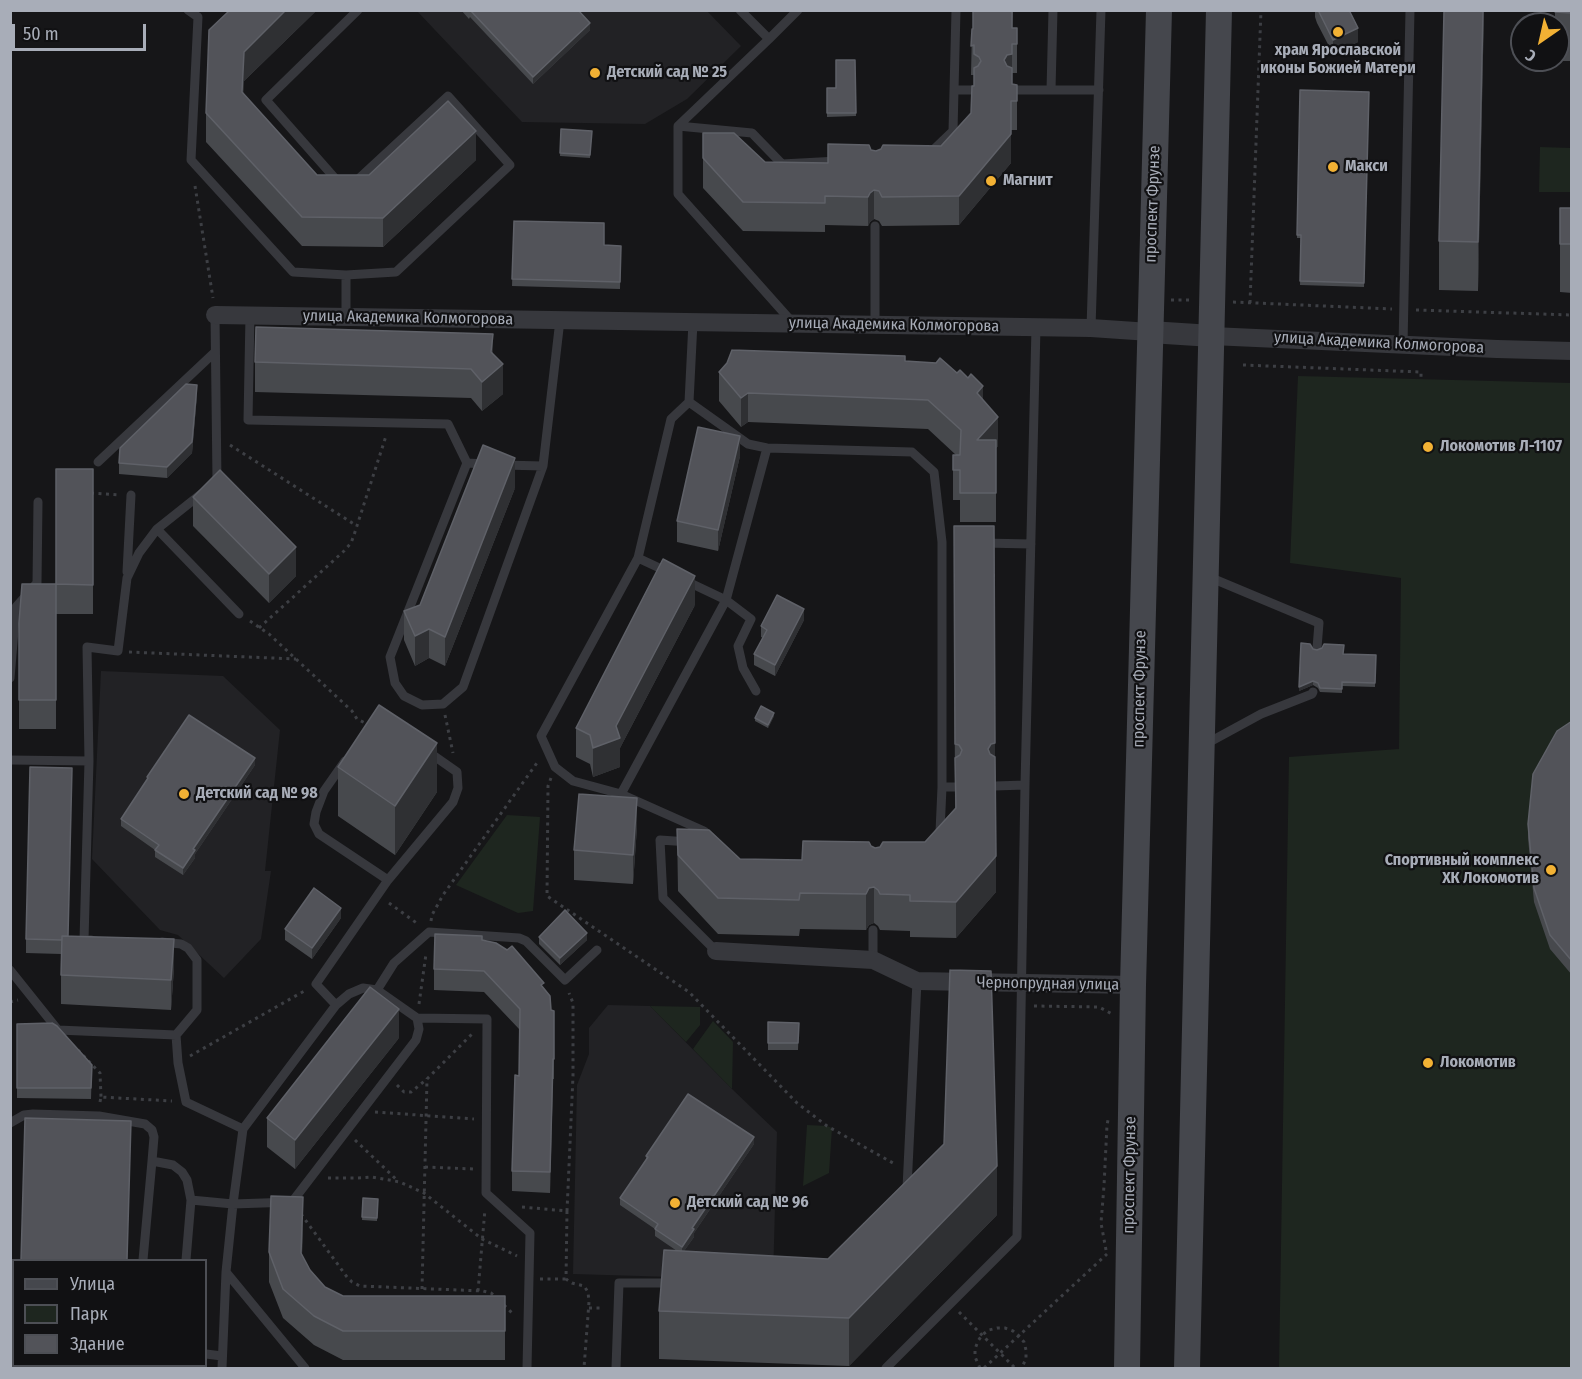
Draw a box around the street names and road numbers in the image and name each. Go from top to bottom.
street label: проспект Фрунзе [1141,145,1165,263]
street label: улица Академика Колмогорова [303,307,513,329]
street label: улица Академика Колмогорова [789,314,999,336]
street label: улица Академика Колмогорова [1273,328,1485,358]
street label: проспект Фрунзе [1129,630,1151,748]
street label: Чернопрудная улица [977,973,1119,995]
street label: проспект Фрунзе [1119,1116,1141,1234]

